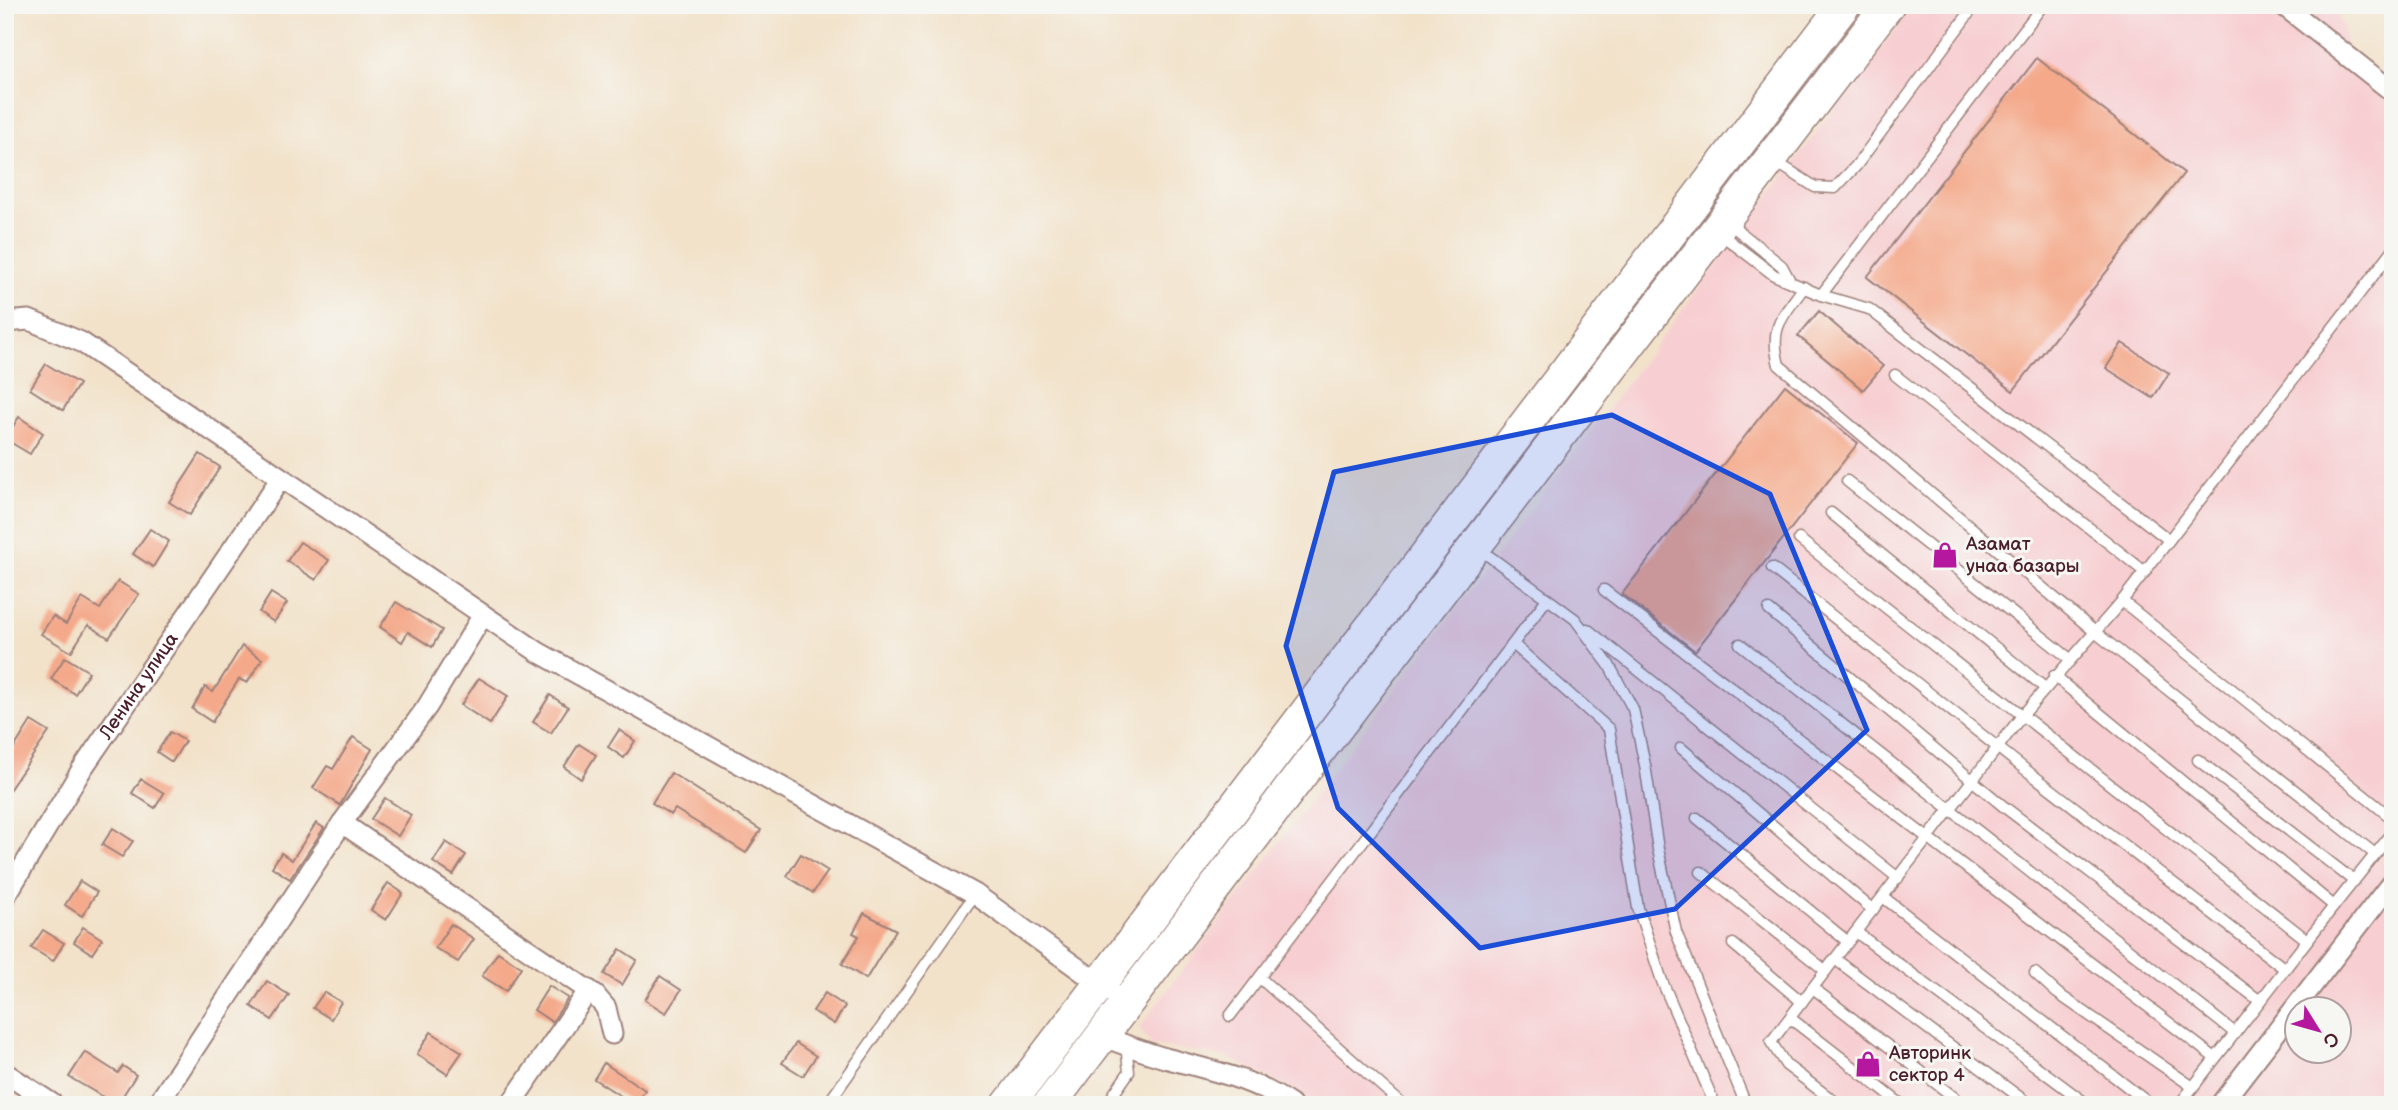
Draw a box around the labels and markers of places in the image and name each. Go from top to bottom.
place label: Азамат унаа базары [1965,533,2080,578]
shop icon: Азамат унаа базары [1930,540,1960,570]
place label: Авторинк сектор 4 [1888,1042,1971,1087]
shop icon: Авторинк сектор 4 [1853,1049,1883,1079]

